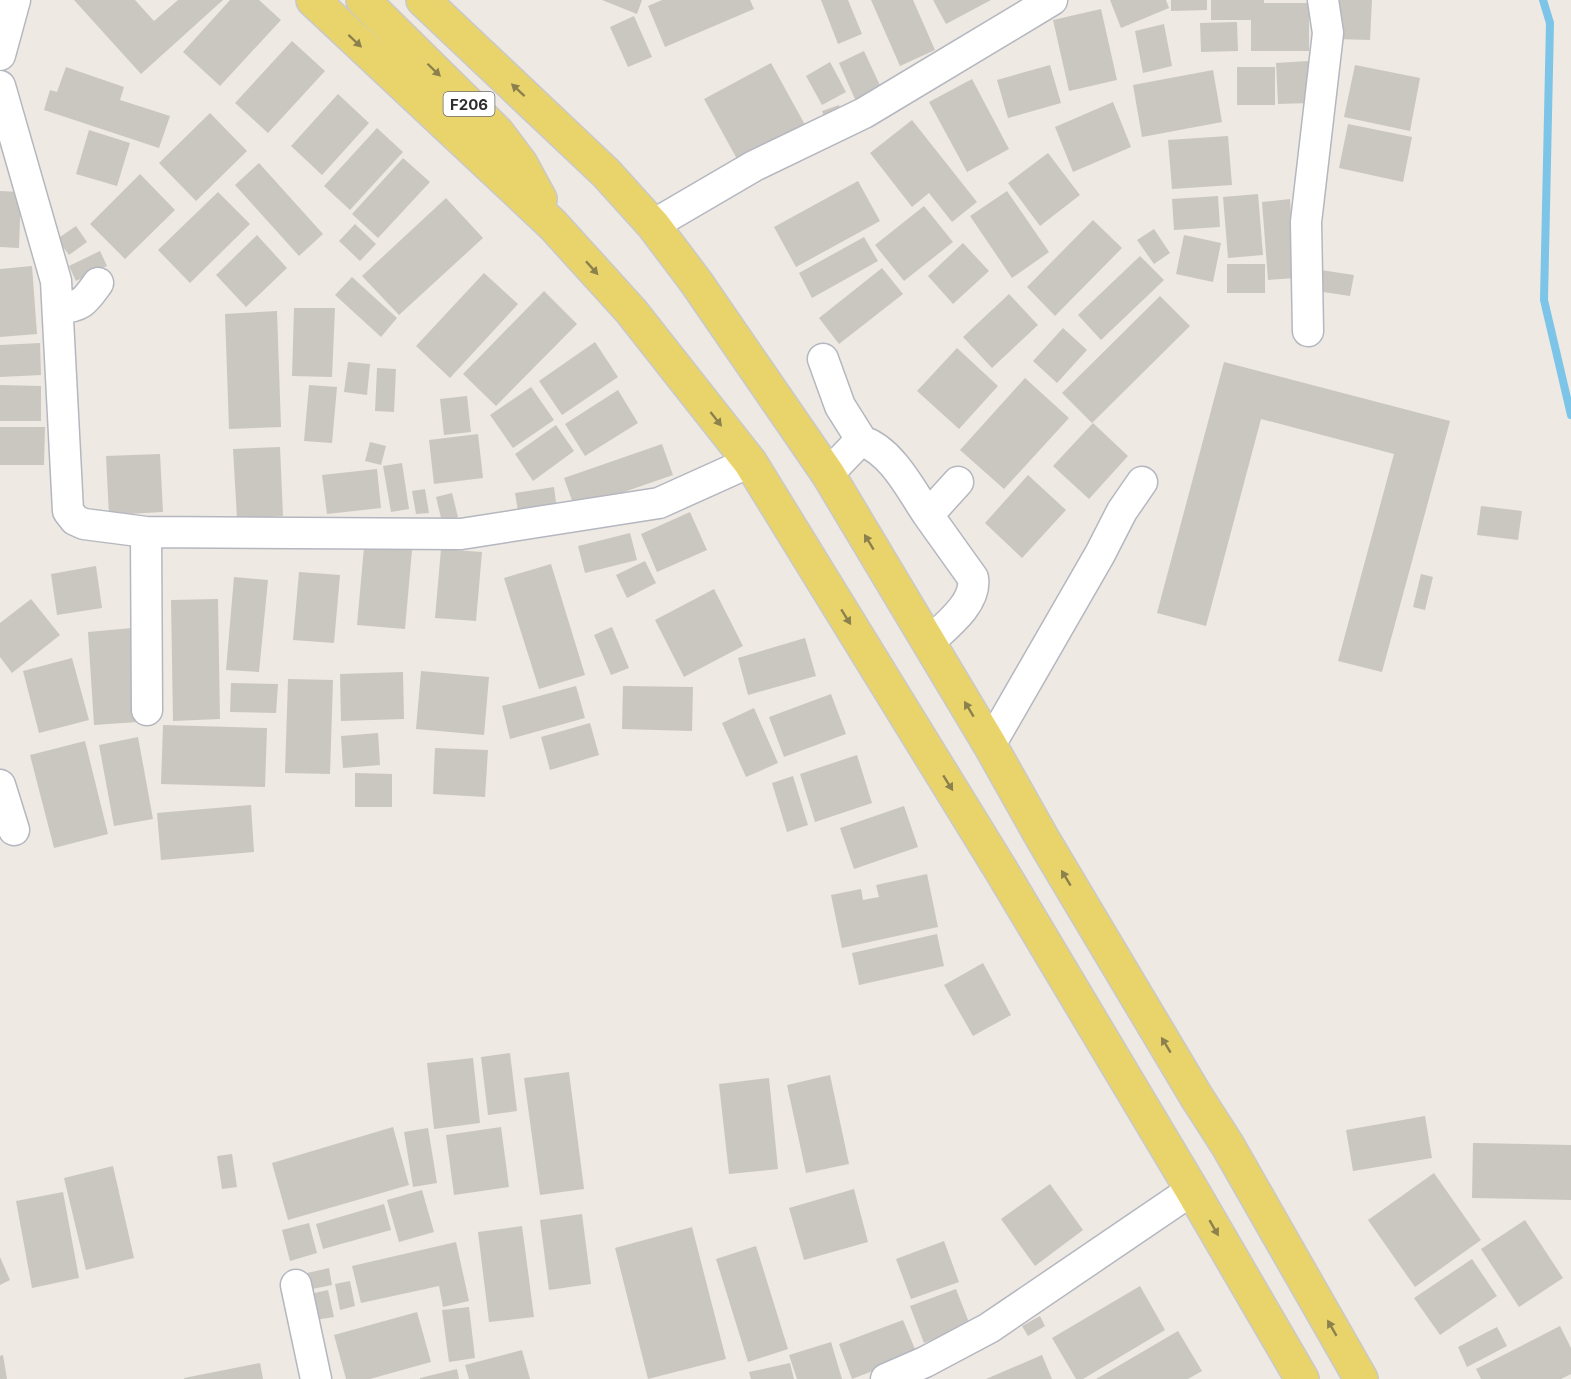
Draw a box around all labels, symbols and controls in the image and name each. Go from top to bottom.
one-way arrow [348,34,363,48]
one-way arrow [427,63,441,77]
one-way arrow [511,84,526,97]
road number: F206 [444,92,494,116]
one-way arrow [585,260,598,275]
one-way arrow [709,411,722,426]
one-way arrow [863,534,874,550]
one-way arrow [840,609,851,625]
one-way arrow [963,701,974,717]
one-way arrow [942,775,953,791]
one-way arrow [1061,870,1072,886]
one-way arrow [1162,1037,1172,1054]
one-way arrow [1209,1220,1220,1236]
one-way arrow [1327,1319,1337,1336]

